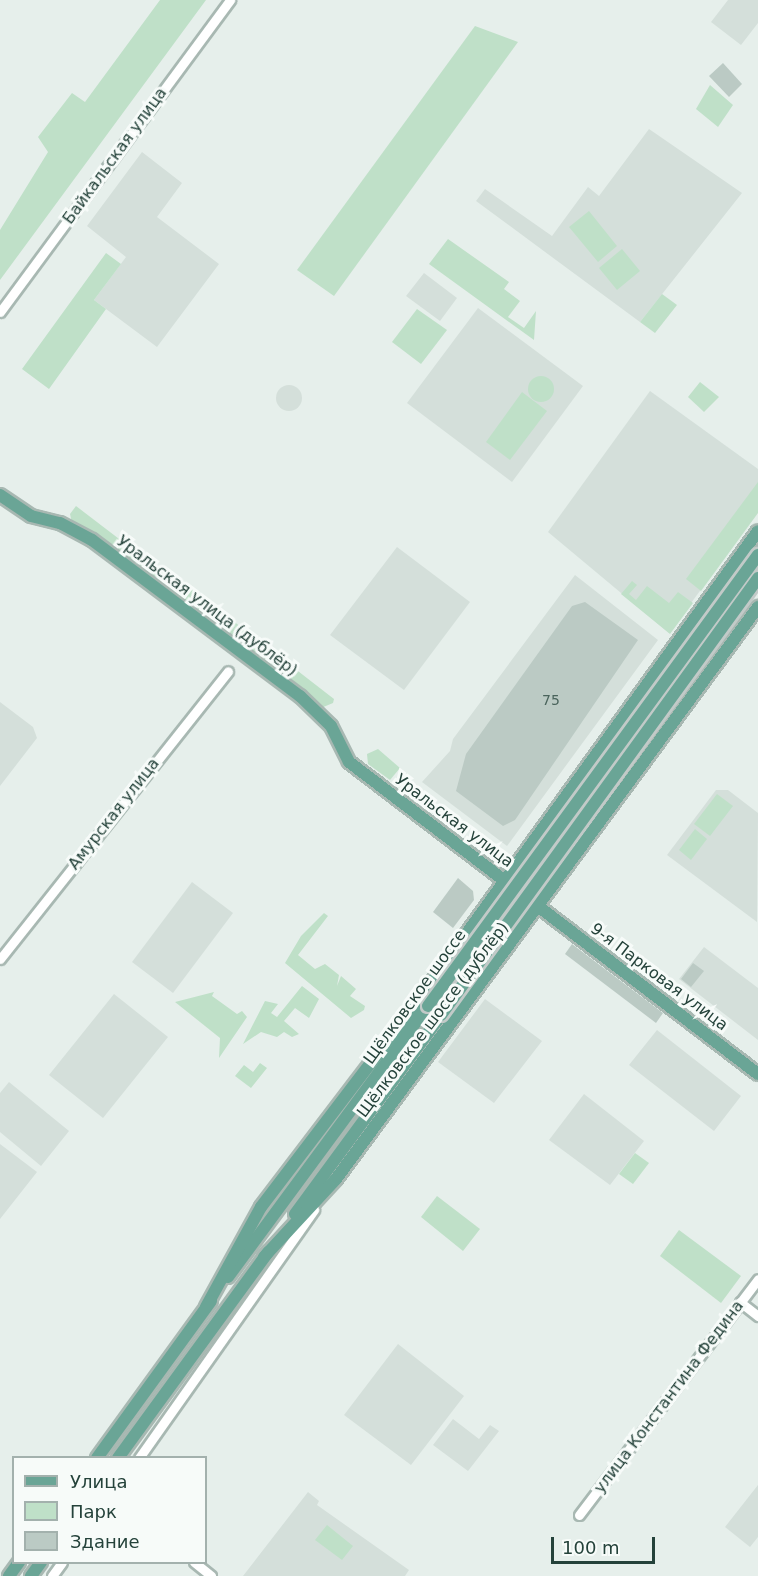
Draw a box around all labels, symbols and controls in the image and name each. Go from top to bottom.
street label: Байкальская улица [59,84,171,228]
street label: Уральская улица (дублёр) [113,532,301,680]
house number: 75 [542,692,560,708]
street label: Амурская улица [64,754,164,874]
street label: Уральская улица [391,770,517,872]
street label: Щёлковское шоссе (дублёр) [353,919,513,1121]
street label: 9-я Парковая улица [587,919,731,1035]
street label: Щёлковское шоссе [360,926,470,1068]
street label: улица Константина Федина [590,1297,748,1497]
legend [12,1456,207,1564]
text: Улица [70,1471,127,1492]
text: Парк [70,1501,117,1522]
scale bar [554,1525,658,1563]
text: Здание [70,1531,140,1552]
text: 100 m [562,1537,620,1558]

